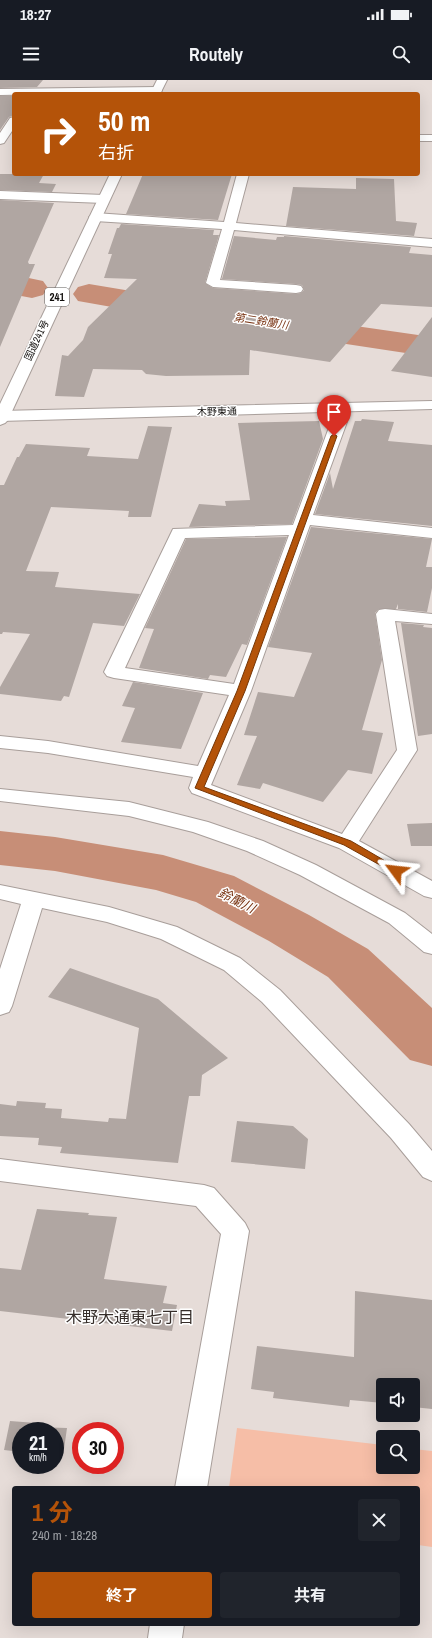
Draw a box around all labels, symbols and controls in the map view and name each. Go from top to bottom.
text: 18:27 [20,4,51,25]
text: Routely [189,42,243,67]
icon: menu [20,43,42,65]
icon: search [390,43,412,65]
text: 50 m [98,102,150,140]
icon: right [32,108,84,160]
text: 右折 [98,140,134,165]
road number: 241 [45,288,69,306]
water label: 第二鈴蘭川 [233,310,290,332]
street label: 国道241号 [21,318,52,363]
pin [317,395,351,436]
icon: arrive [323,401,345,423]
street label: 木野東通 [197,405,237,418]
position arrow [375,850,417,892]
water label: 鈴蘭川 [216,884,260,918]
district label: 木野大通東七丁目 [66,1306,194,1328]
map controls [376,1378,420,1474]
button: sound [376,1378,420,1422]
speed limit sign: 30 [72,1422,124,1474]
text: 21 [29,1429,47,1456]
button: search [376,1430,420,1474]
text: km/h [29,1451,47,1464]
text: 1 分 [32,1496,72,1528]
button: close [358,1499,400,1541]
text: 240 m · 18:28 [32,1527,97,1544]
button: 終了 [32,1572,212,1618]
button: 共有 [220,1572,400,1618]

